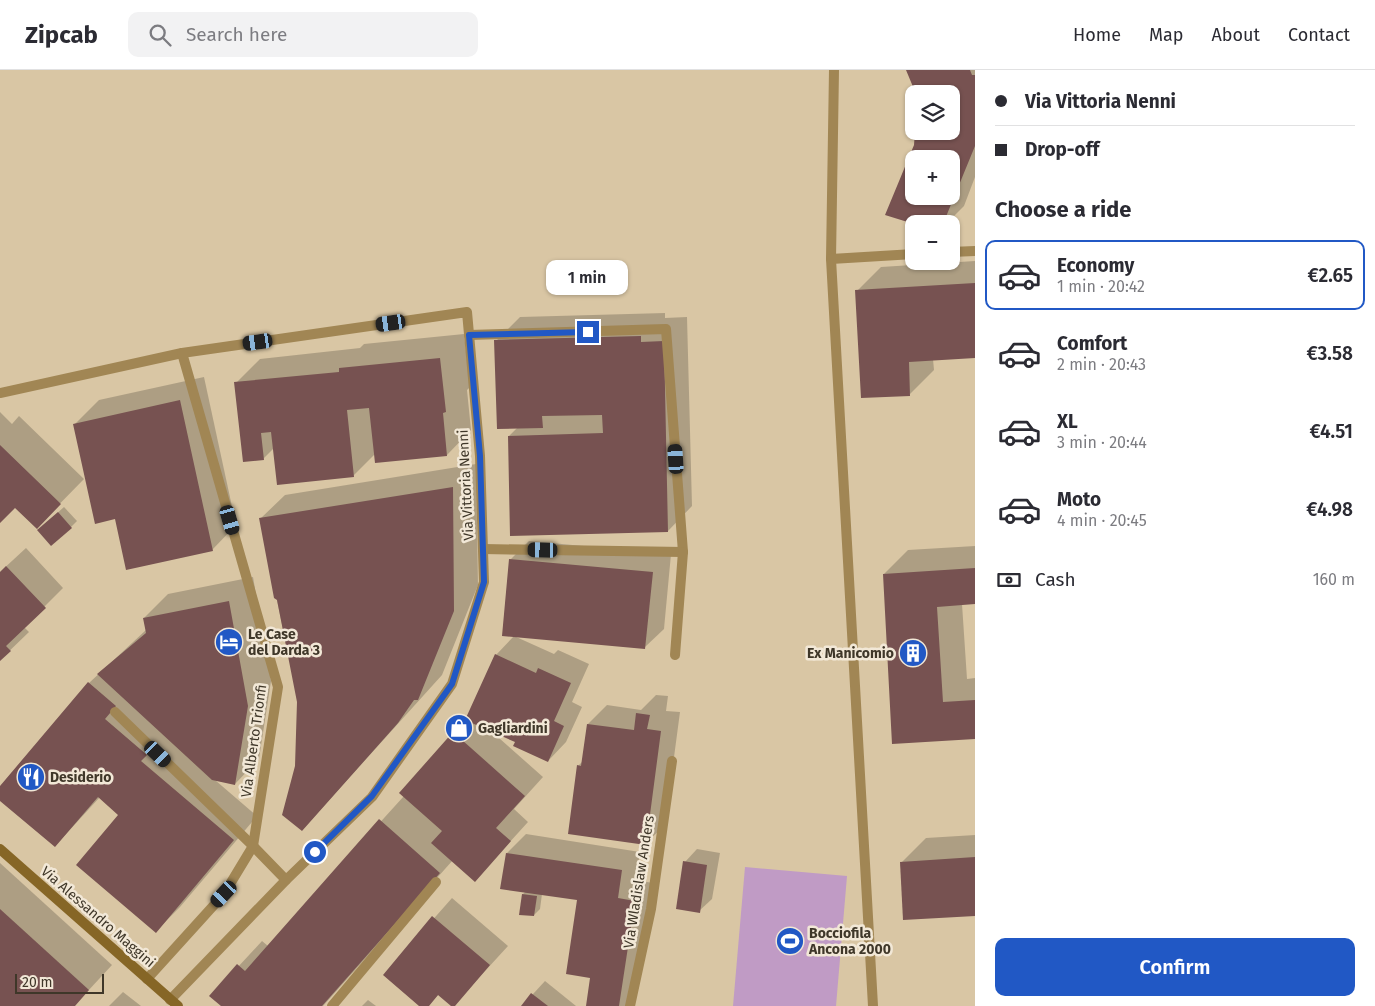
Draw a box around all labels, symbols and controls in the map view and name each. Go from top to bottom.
search box [128,12,478,57]
text: Zipcab [25,21,98,49]
icon: search [146,21,174,49]
text: Search here [186,23,287,46]
text: Home [1073,24,1121,46]
text: Map [1149,24,1183,46]
text: About [1211,24,1260,46]
text: Contact [1288,24,1350,46]
map controls [905,85,960,270]
button: layers [905,85,960,140]
text: Via Vittoria Nenni [1025,90,1176,113]
text: Drop-off [1025,138,1099,161]
button: + [905,150,960,205]
text: Choose a ride [995,196,1131,223]
button: − [905,215,960,270]
icon: car [997,253,1042,298]
text: Economy [1057,254,1134,277]
callout: 1 min [547,260,629,294]
text: €2.65 [1307,264,1353,287]
text: 1 min [568,268,606,287]
text: 1 min · 20:42 [1057,277,1145,296]
car [375,313,406,333]
route end [577,321,599,343]
icon: car [997,331,1042,376]
car [242,332,273,352]
text: Comfort [1057,332,1127,355]
text: €3.58 [1306,342,1353,365]
text: 2 min · 20:43 [1057,355,1146,374]
icon: car [997,409,1042,454]
text: XL [1057,410,1078,433]
text: €4.51 [1310,420,1353,443]
street label: Via Vittoria Nenni [455,429,477,541]
text: 3 min · 20:44 [1057,433,1147,452]
car [667,444,684,474]
icon: car [997,487,1042,532]
text: Moto [1057,488,1101,511]
text: €4.98 [1306,498,1353,521]
car [218,504,241,536]
text: 4 min · 20:45 [1057,511,1147,530]
car [527,542,558,558]
icon: cash [995,566,1023,594]
text: Cash [1035,568,1076,591]
text: 160 m [1313,570,1355,589]
place label: Le Case del Darda 3 [248,626,320,659]
hotel icon: Le Case del Darda 3 [214,627,244,657]
building icon: Ex Manicomio [898,638,928,668]
place label: Ex Manicomio [807,645,894,662]
street label: Via Alberto Trionfi [238,683,270,799]
shop icon: Gagliardini [444,713,474,743]
place label: Gagliardini [478,720,548,737]
car [141,738,174,770]
restaurant icon: Desiderio [16,762,46,792]
place label: Desiderio [50,769,111,786]
street label: Via Wladislaw Anders [620,814,658,950]
route start [304,841,326,863]
street label: Via Alessandro Maggini [37,863,159,971]
car [208,878,239,910]
place label: Bocciofila Ancona 2000 [808,925,891,958]
sports icon: Bocciofila Ancona 2000 [775,926,805,956]
button: Confirm [995,938,1355,996]
scale bar [15,971,104,994]
text: 20 m [22,974,52,991]

